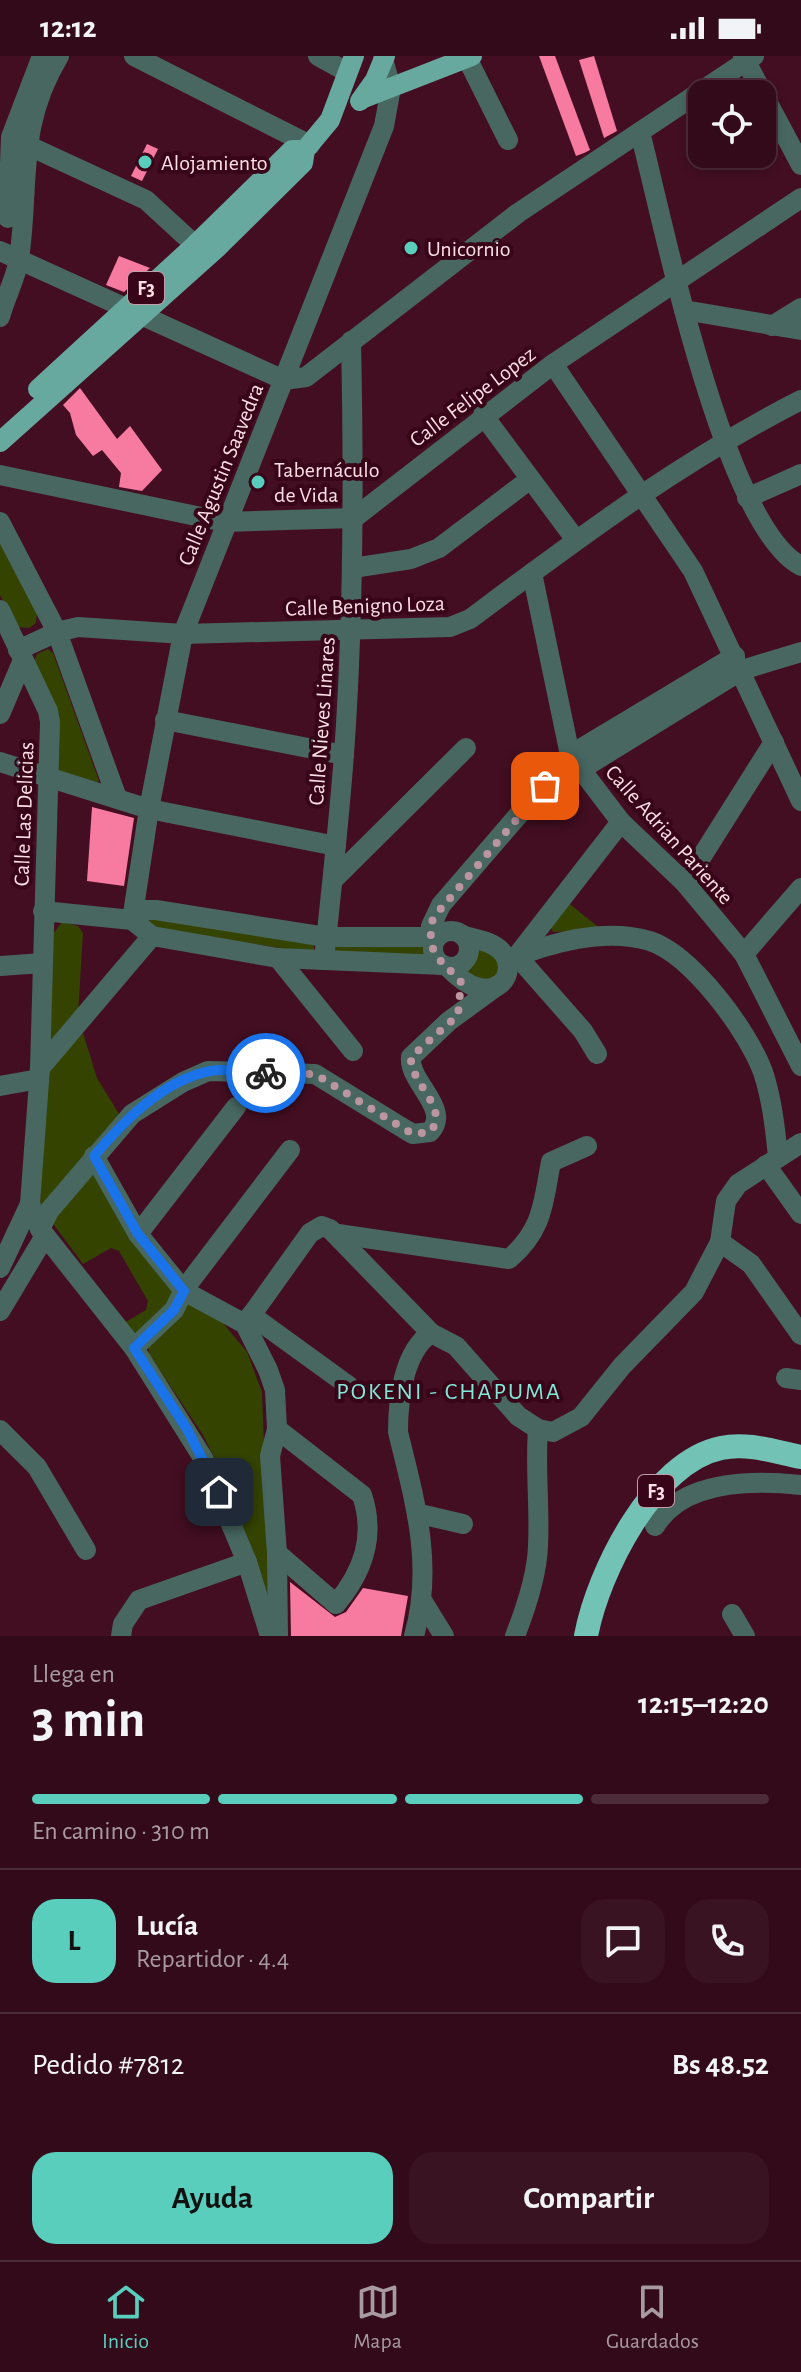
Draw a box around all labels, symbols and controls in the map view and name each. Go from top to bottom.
text: 12:12 [40,13,97,43]
map controls [688,80,776,168]
button: locate [688,80,776,168]
place label: Alojamiento [161,152,268,174]
marker: Alojamiento [136,153,154,171]
place label: Unicornio [427,238,511,260]
marker: Unicornio [402,239,420,257]
road number: F3 [128,272,164,304]
street label: Calle Felipe Lopez [406,343,539,451]
street label: Calle Agustin Saavedra [174,380,267,568]
place label: Tabernáculo de Vida [274,459,379,506]
marker: Tabernáculo de Vida [249,473,267,491]
street label: Calle Benigno Loza [285,592,445,620]
street label: Calle Nieves Linares [305,636,339,806]
street label: Calle Las Delicias [10,741,38,887]
pin [511,752,579,820]
street label: Calle Adrian Pariente [601,761,737,909]
icon: bag [523,764,567,808]
courier [226,1033,306,1113]
icon: bike [244,1051,288,1095]
district label: POKENI - CHAPUMA [336,1380,562,1404]
pin [185,1458,253,1526]
icon: home [197,1470,241,1514]
road number: F3 [638,1475,674,1507]
text: Llega en [32,1661,115,1687]
text: 12:15–12:20 [638,1689,769,1719]
text: 3 min [32,1694,145,1746]
text: En camino · 310 m [32,1818,210,1844]
button: chat [581,1899,665,1983]
button: phone [685,1899,769,1983]
text: Lucía [136,1911,198,1941]
text: L [68,1926,81,1956]
text: Repartidor · 4.4 [136,1946,289,1972]
text: Pedido #7812 [32,2050,184,2080]
text: Bs 48.52 [672,2050,769,2080]
button: Ayuda [32,2152,393,2244]
button: Compartir [409,2152,769,2244]
tab: Inicio [102,2280,149,2354]
tab: Mapa [353,2280,402,2354]
tab: Guardados [606,2280,699,2354]

